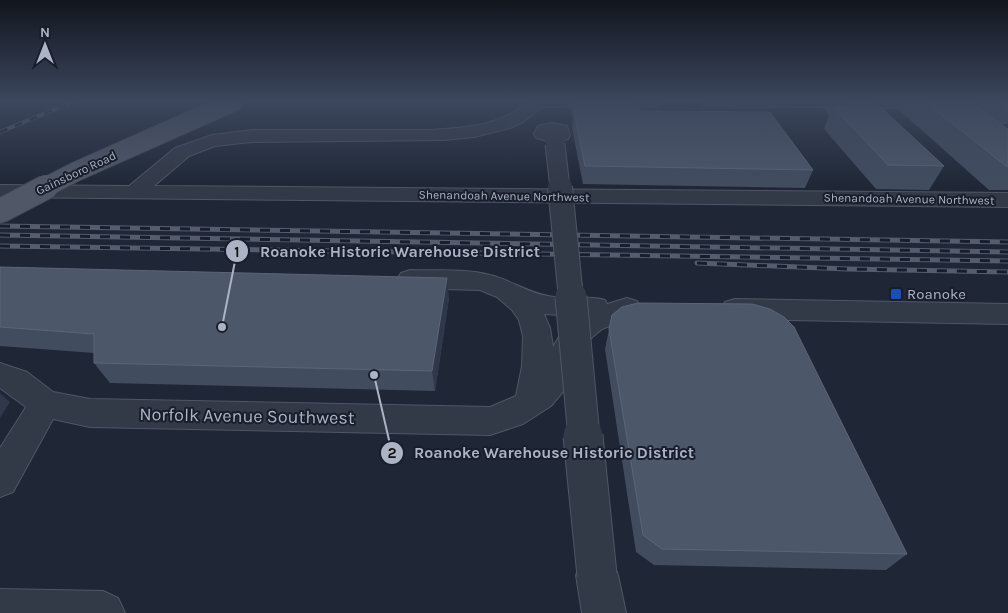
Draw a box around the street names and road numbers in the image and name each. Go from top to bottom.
street label: Gainsboro Road [34,148,118,198]
street label: Shenandoah Avenue Northwest [418,188,590,204]
street label: Shenandoah Avenue Northwest [823,191,995,207]
street label: Norfolk Avenue Southwest [139,403,355,429]

